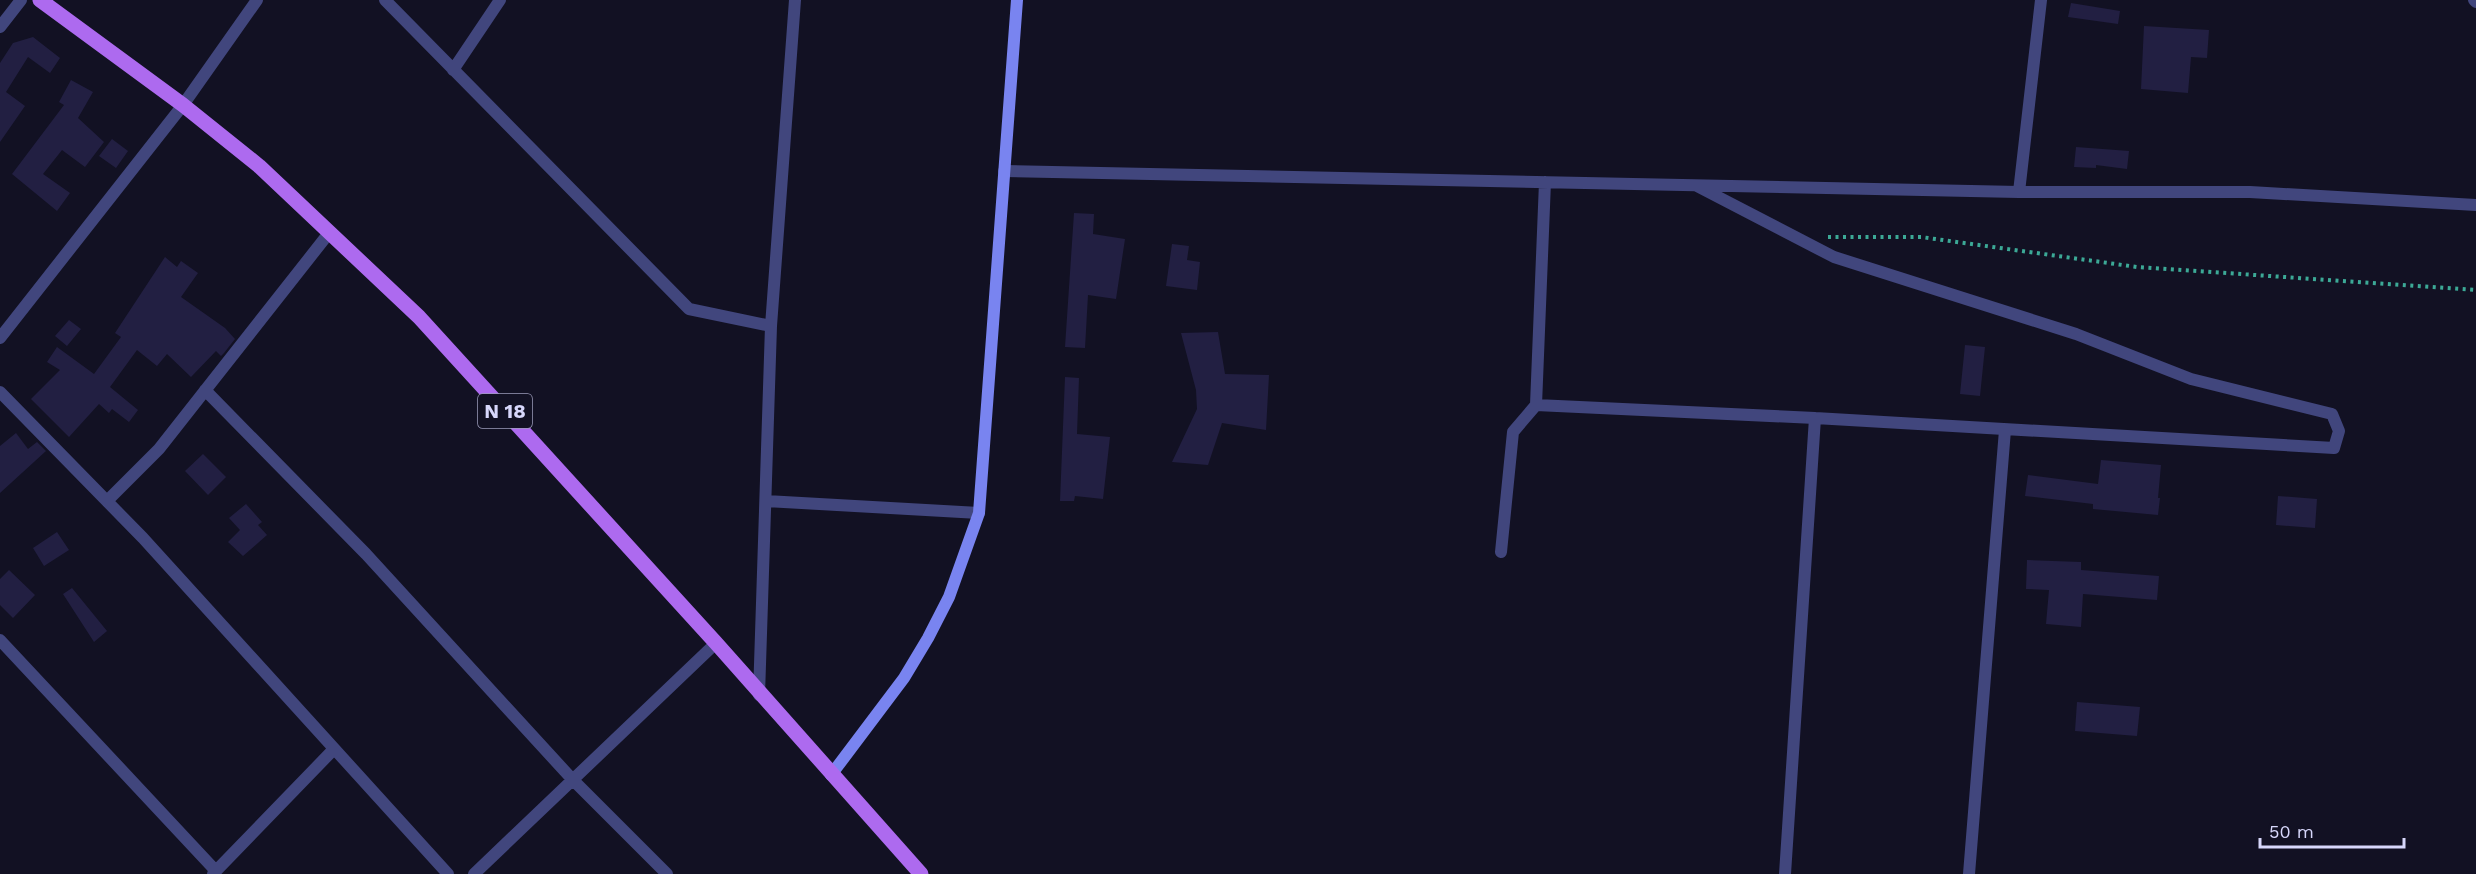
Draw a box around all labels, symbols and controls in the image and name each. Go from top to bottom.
road number: N 18 [478,394,532,428]
scale bar [2260,811,2404,849]
text: 50 m [2269,821,2314,842]

